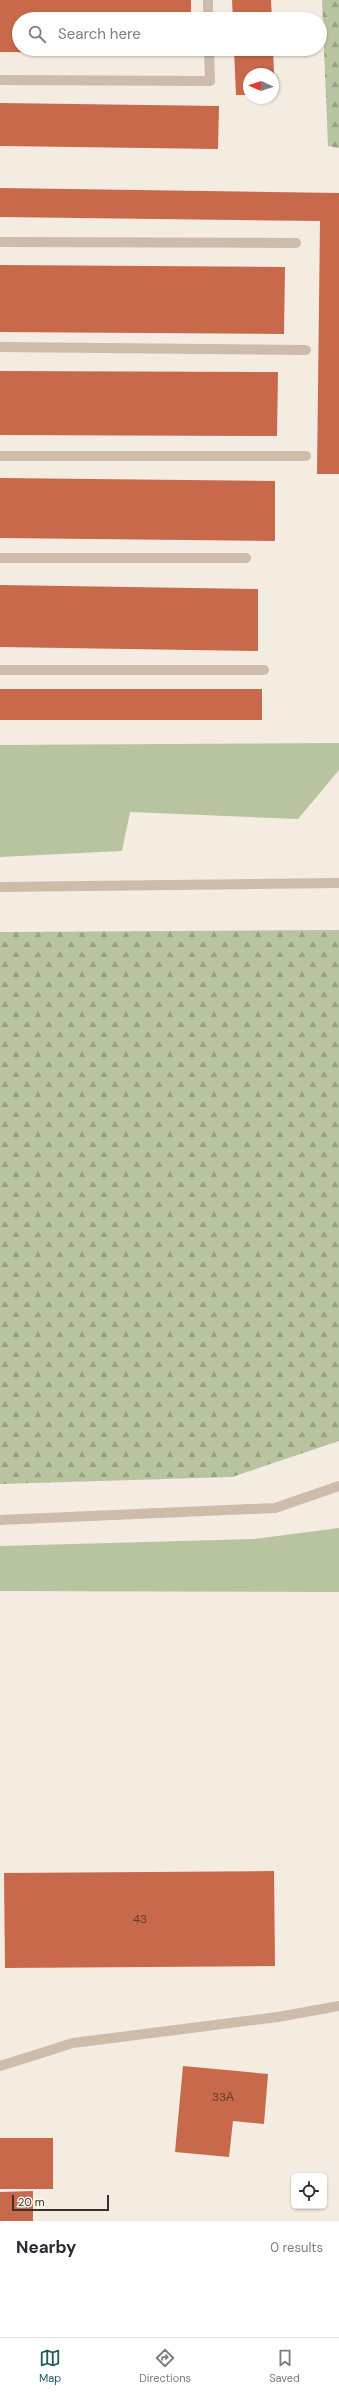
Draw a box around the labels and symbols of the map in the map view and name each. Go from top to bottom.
north arrow [243,68,279,104]
house number: 43 [133,1911,147,1927]
house number: 33А [212,2089,234,2105]
scale bar [12,2193,109,2212]

